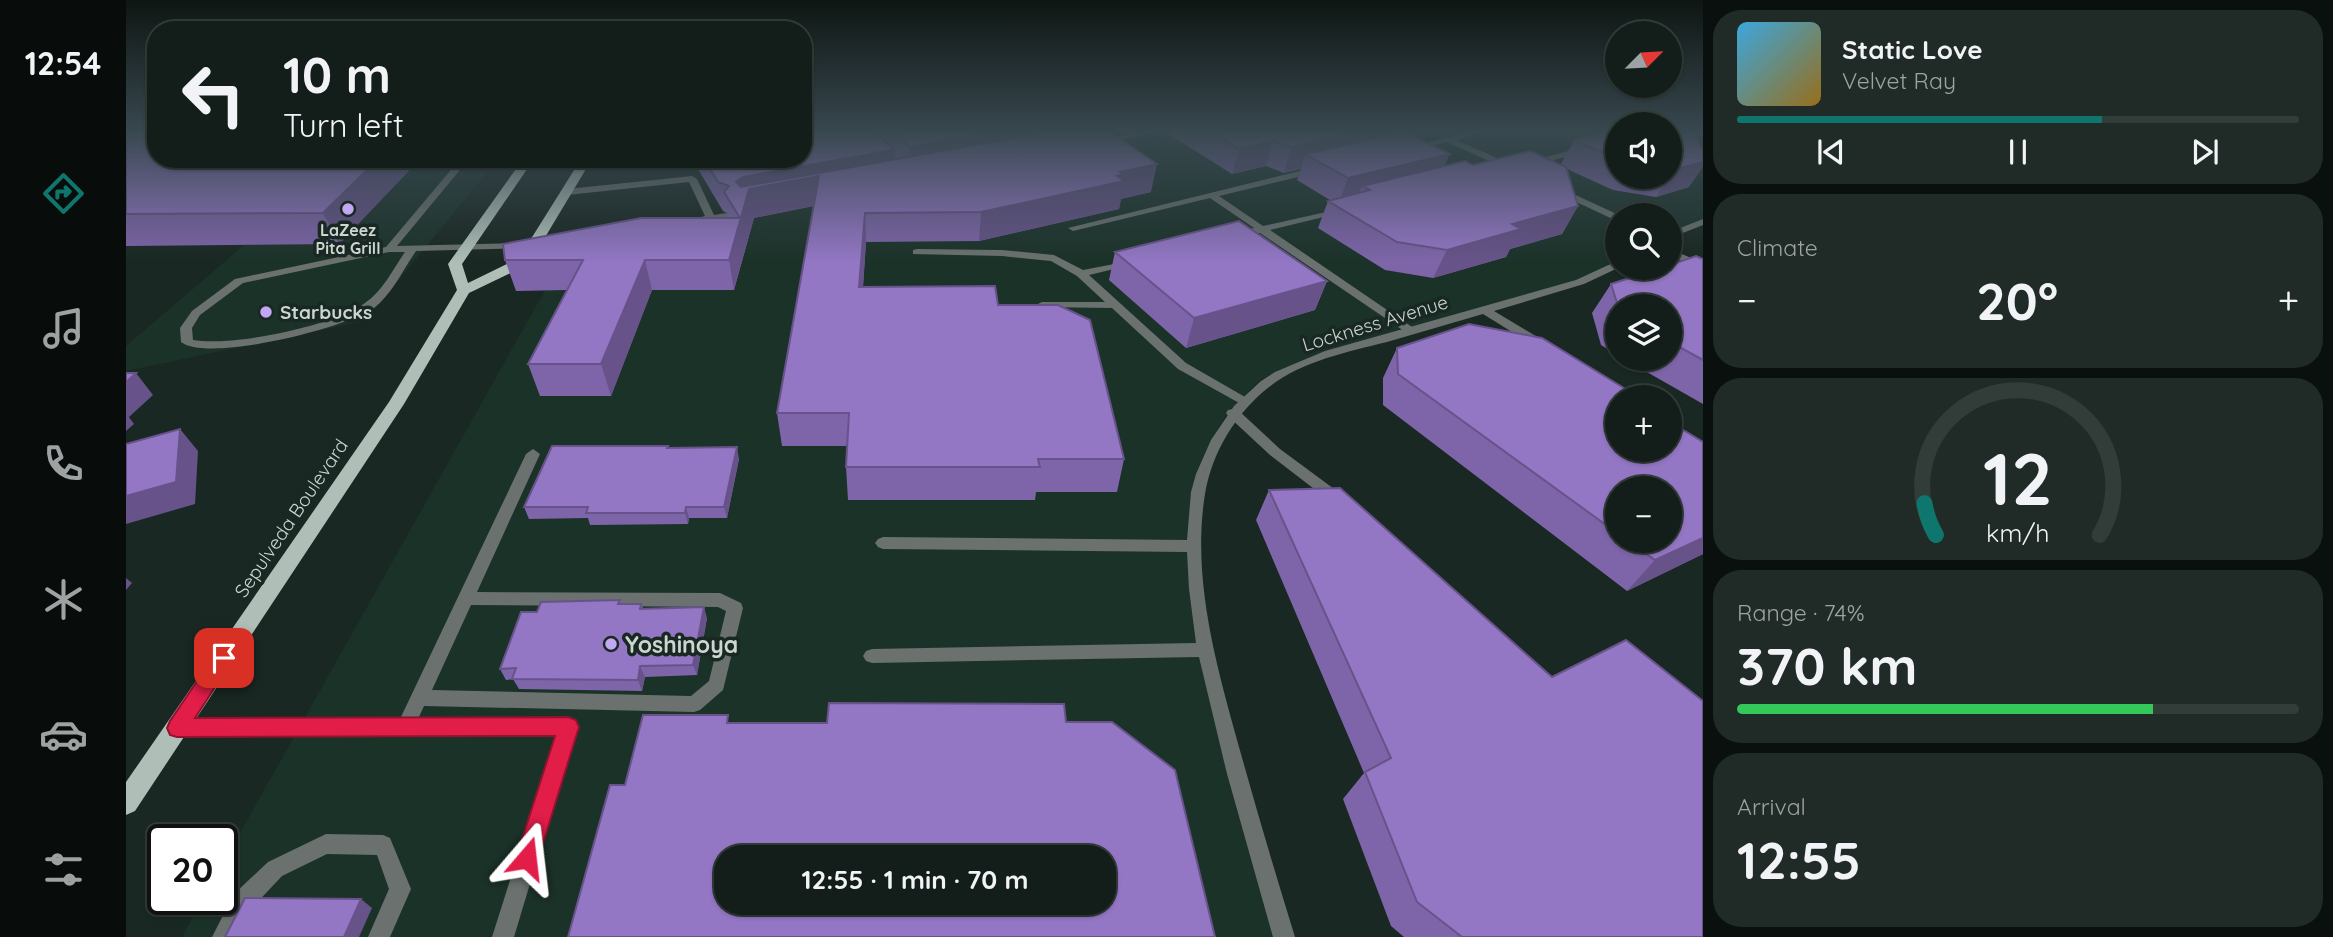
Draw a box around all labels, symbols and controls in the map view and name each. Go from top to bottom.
north arrow [1605,21,1682,98]
map controls [1605,21,1682,553]
text: Static Love [1842,33,1983,66]
text: 12:54 [25,43,101,83]
text: 10 m [283,44,391,105]
icon: left [168,49,259,140]
text: Velvet Ray [1842,66,1956,95]
text: Turn left [283,105,404,145]
button: sound [1605,112,1682,189]
icon: previous [1812,133,1850,171]
icon: pause [1999,133,2037,171]
icon: next [2186,133,2224,171]
icon: directions [39,169,88,218]
marker: LaZeez Pita Grill [340,201,356,217]
button: search [1605,203,1682,280]
place label: LaZeez Pita Grill [316,220,381,258]
text: Climate [1737,233,1818,262]
text: 20° [1976,268,2058,333]
text: − [1737,276,1757,324]
text: + [2278,276,2299,324]
street label: Lockness Avenue [1299,289,1451,357]
button: layers [1605,294,1682,371]
place label: Starbucks [280,300,372,324]
icon: music [39,304,88,353]
marker: Starbucks [258,304,274,320]
button: + [1605,385,1682,462]
text: 12 [1983,432,2053,523]
street label: Sepulveda Boulevard [229,434,353,602]
icon: phone [39,439,88,488]
button: − [1605,476,1682,553]
text: km/h [1986,516,2050,547]
icon: climate [39,575,88,624]
text: Range · 74% [1737,598,1865,627]
pin [194,628,254,688]
place label: Yoshinoya [625,630,738,659]
text: 370 km [1737,633,1918,698]
marker: Yoshinoya [603,636,619,652]
icon: arrive [205,639,243,677]
icon: car [39,710,88,759]
text: Arrival [1737,792,1806,821]
position arrow [490,821,564,895]
speed limit sign: 20 [147,824,238,915]
text: 12:55 [1737,827,1861,892]
icon: filters [39,845,88,894]
text: 12:55 · 1 min · 70 m [801,863,1029,896]

